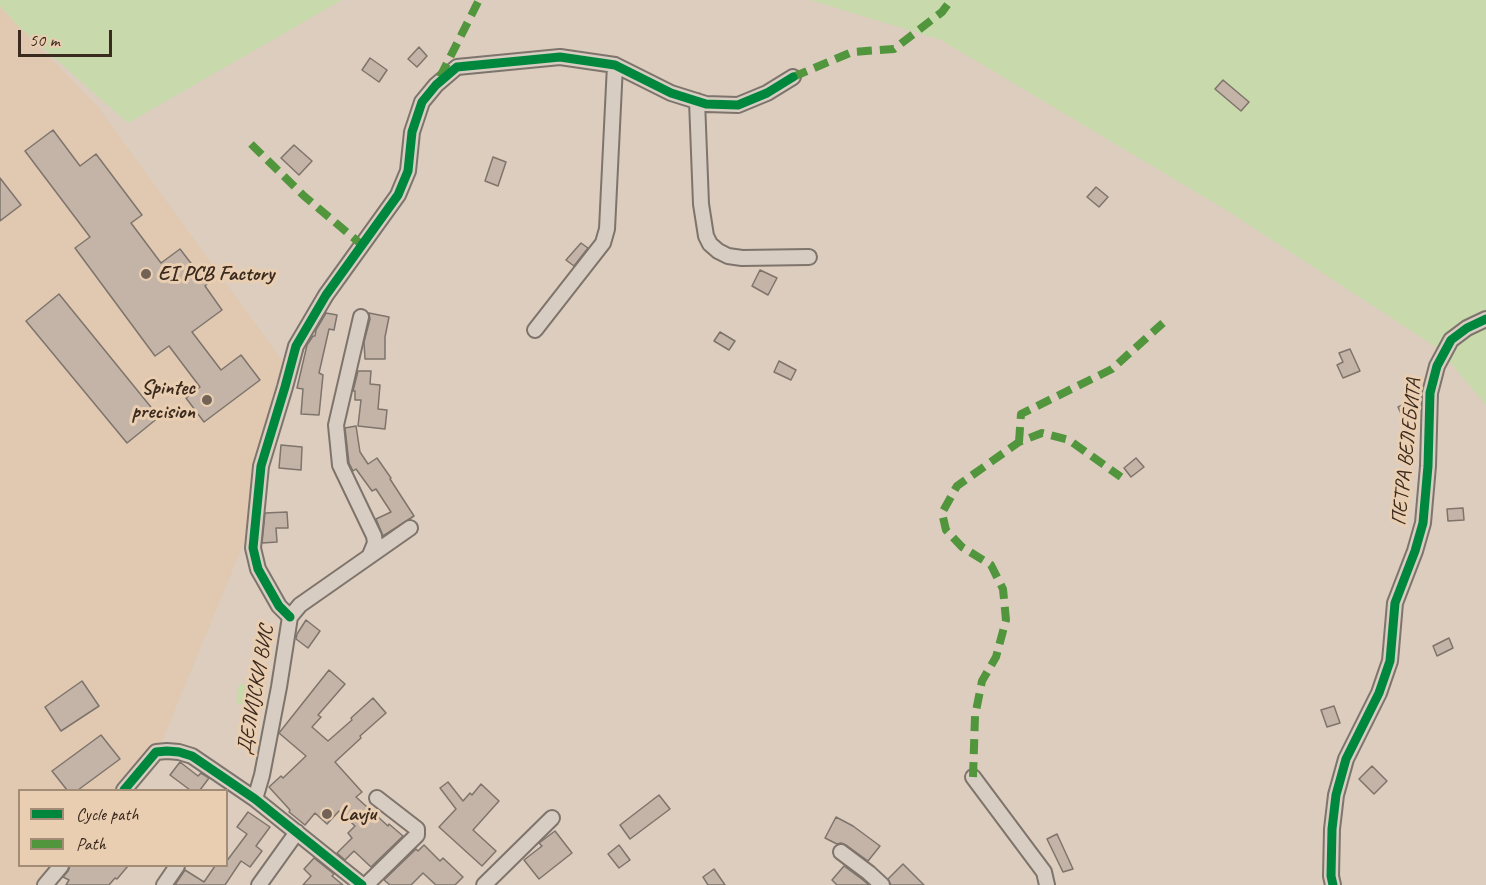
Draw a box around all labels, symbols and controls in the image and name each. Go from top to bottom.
scale bar [21,18,116,56]
text: 50 m [29,29,60,51]
place label: EI PCB Factory [158,261,274,287]
marker: EI PCB Factory [139,267,153,281]
place label: Spintec precision [132,375,195,425]
street label: ПЕТРА ВЕЛЕБИТА [1387,377,1427,527]
marker: Spintec precision [200,393,214,407]
street label: ДЕЛИЈСКИ ВИС [232,623,280,757]
legend [18,789,228,867]
place label: Lavju [339,801,376,827]
text: Cycle path [76,803,138,825]
marker: Lavju [320,807,334,821]
text: Path [76,833,106,855]

